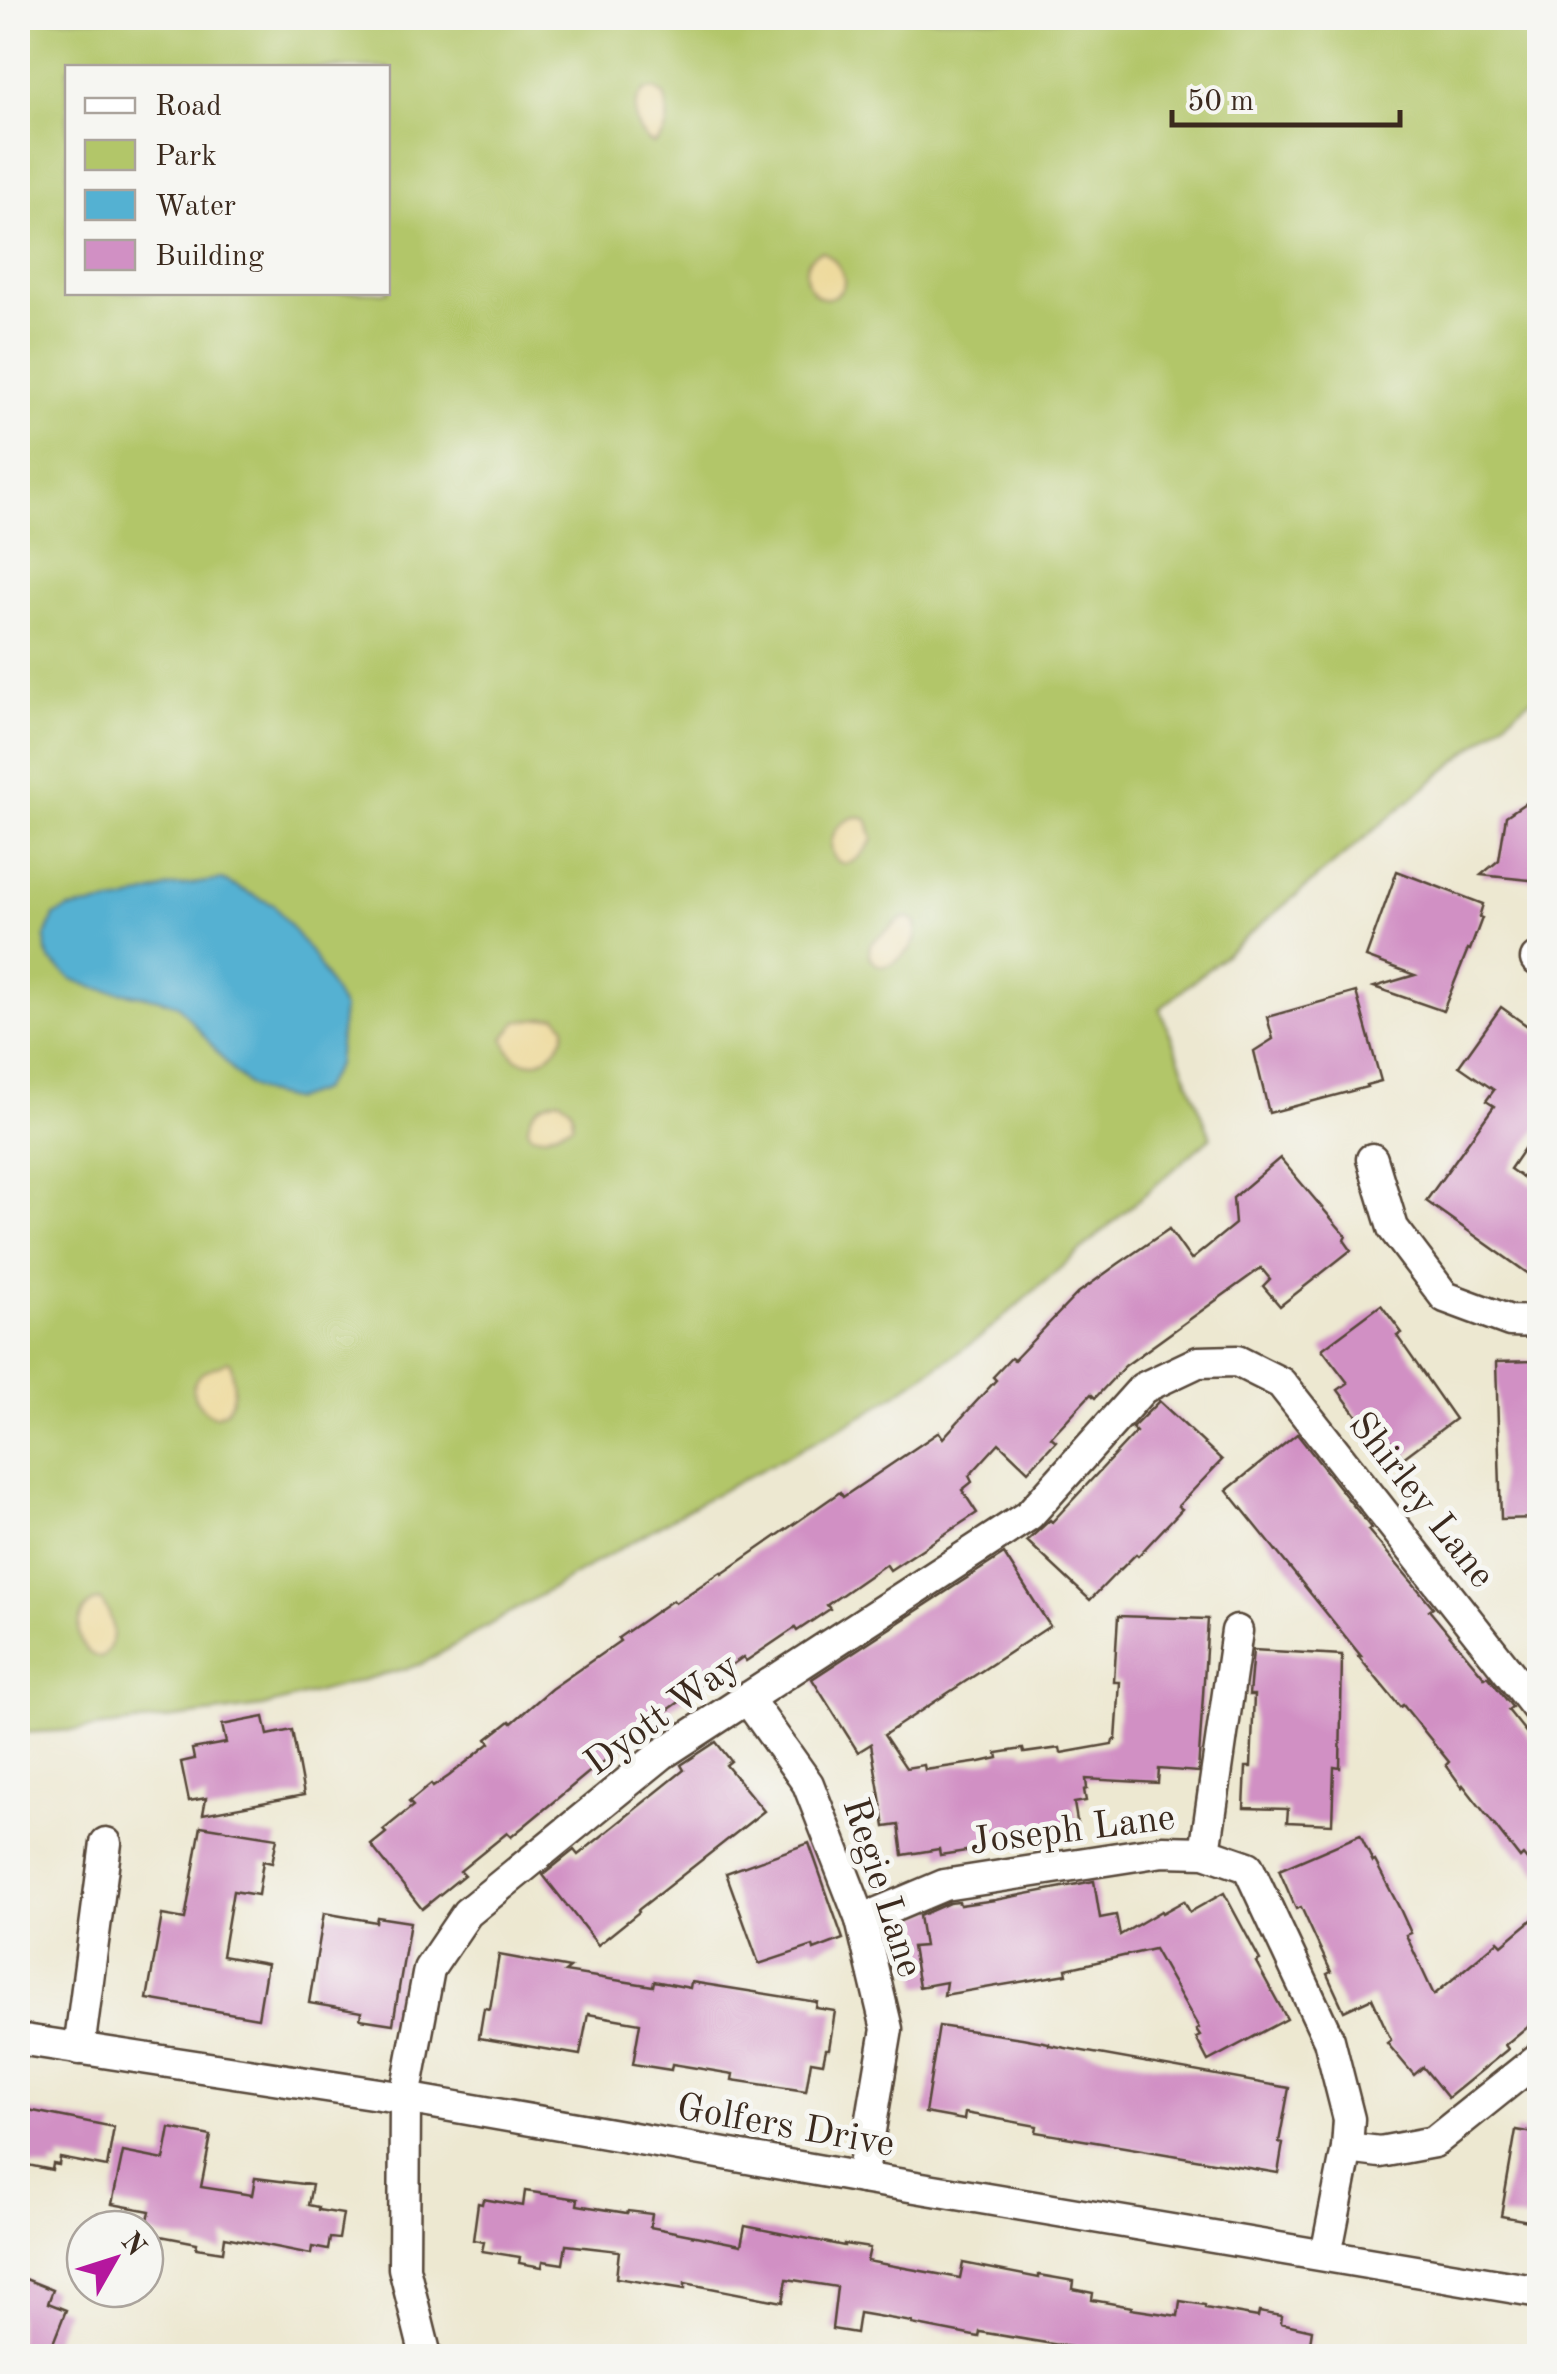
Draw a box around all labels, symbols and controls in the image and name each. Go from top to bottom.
legend [65,65,390,295]
scale bar [1172,65,1400,127]
text: 50 m [1187,87,1254,117]
text: Road [155,92,222,122]
text: Park [155,142,217,172]
text: Water [155,192,236,222]
text: Building [155,242,264,272]
street label: Shirley Lane [1341,1406,1501,1596]
street label: Dyott Way [579,1647,747,1784]
street label: Regie Lane [834,1794,928,1982]
street label: Joseph Lane [968,1800,1177,1862]
street label: Golfers Drive [674,2089,897,2165]
north arrow [65,2209,165,2309]
text: N [114,2228,150,2263]

